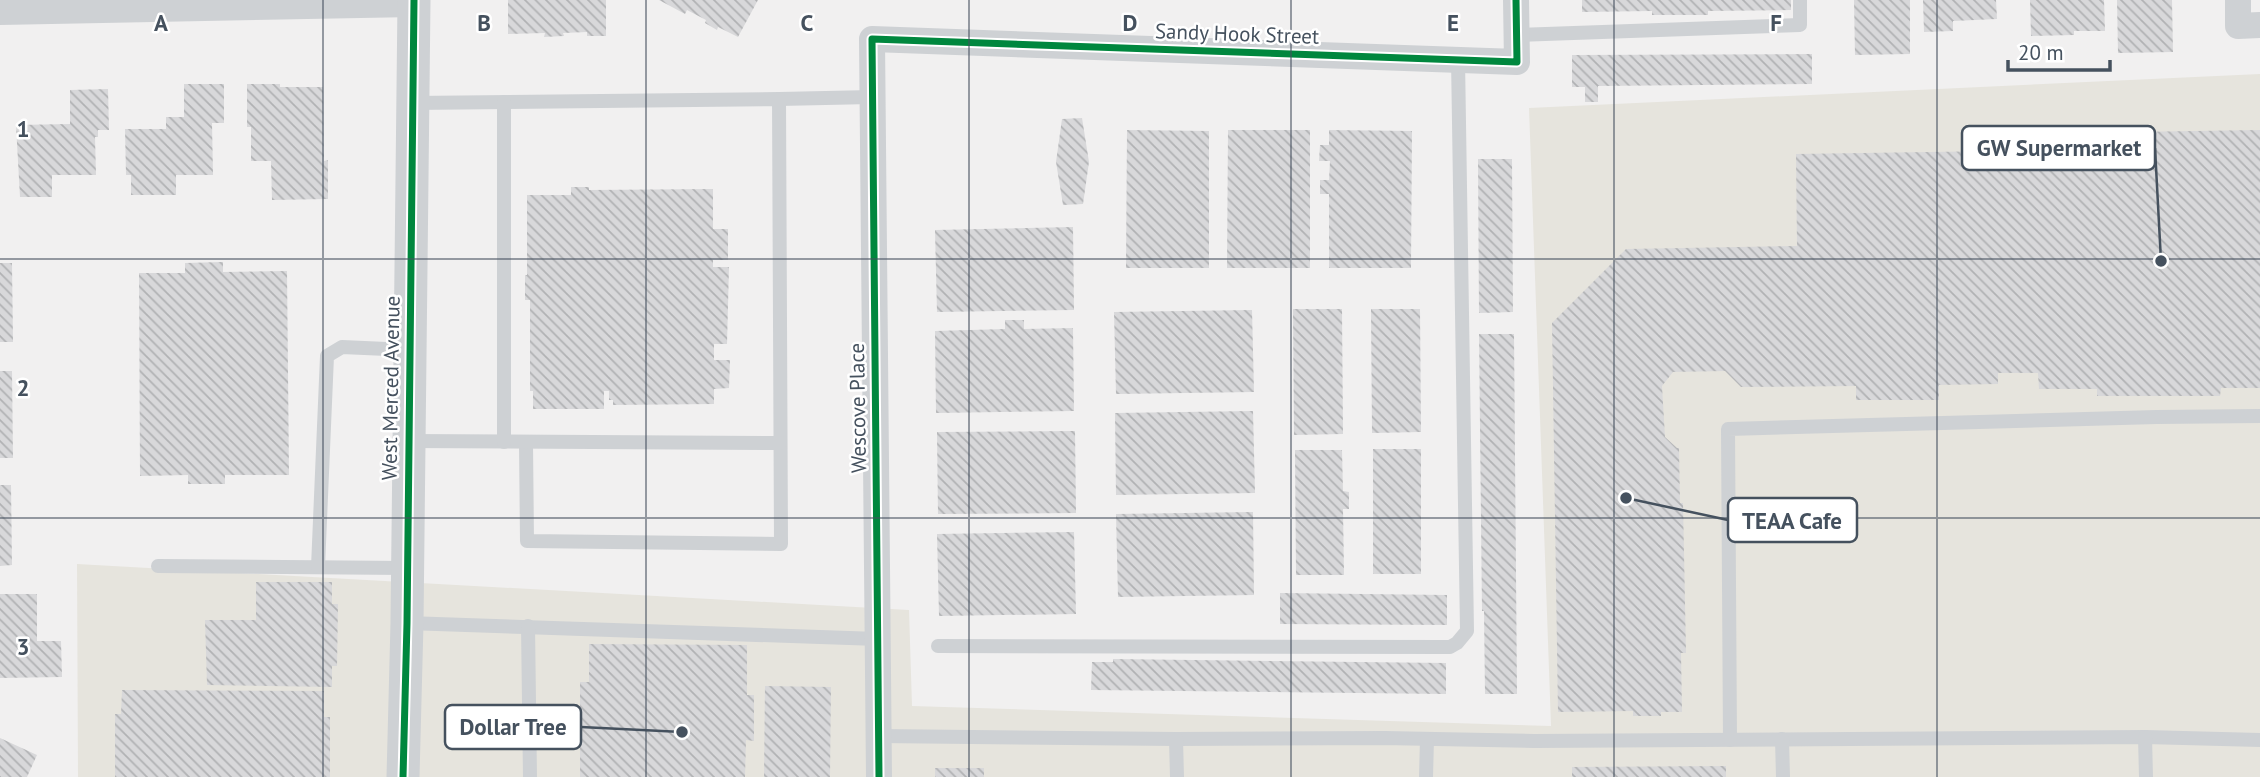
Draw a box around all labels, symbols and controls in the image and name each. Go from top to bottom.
text: A [154,8,168,37]
text: B [477,8,491,37]
text: C [801,8,814,37]
text: D [1123,8,1137,37]
text: E [1447,8,1459,37]
text: F [1770,8,1782,37]
street label: Sandy Hook Street [1154,17,1320,50]
scale bar [2008,28,2110,72]
text: 20 m [2018,39,2064,66]
text: 1 [16,114,30,143]
callout: GW Supermarket [1962,126,2155,170]
text: GW Supermarket [1977,133,2141,162]
street label: West Merced Avenue [375,295,406,481]
street label: Wescove Place [843,343,872,473]
text: 2 [16,373,30,402]
callout: TEAA Cafe [1728,498,1857,542]
text: TEAA Cafe [1742,506,1842,535]
text: 3 [16,632,30,661]
callout: Dollar Tree [445,705,581,749]
text: Dollar Tree [459,712,567,741]

